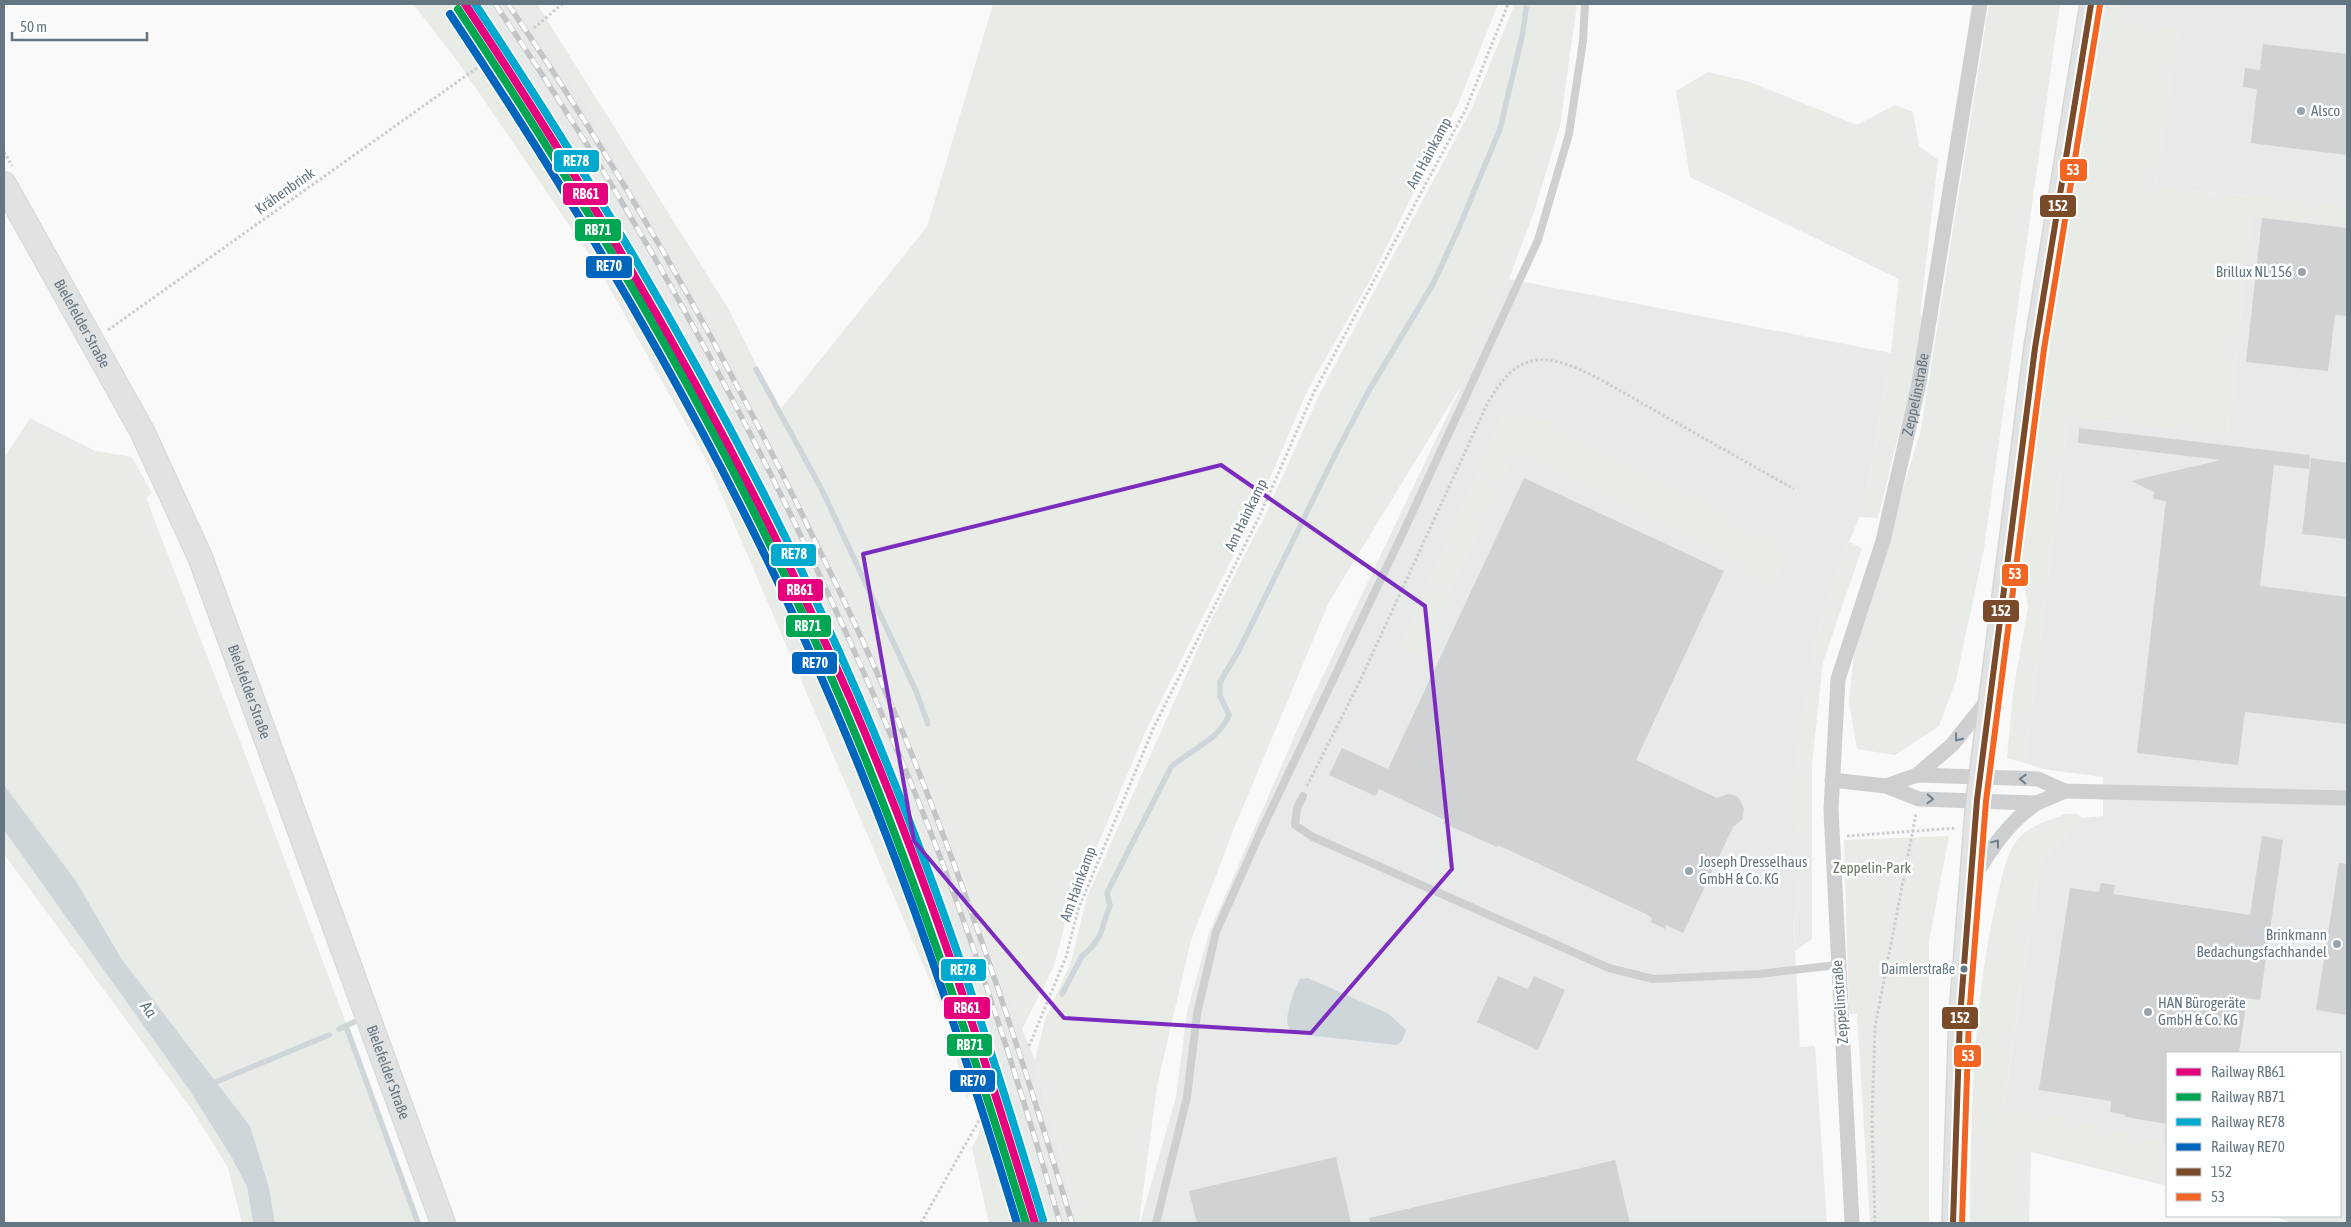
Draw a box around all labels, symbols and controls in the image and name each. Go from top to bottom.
scale bar [12,10,148,42]
text: 50 m [20,18,47,35]
place label: Alsco [2311,102,2340,119]
marker: Alsco [2295,105,2307,117]
street label: Am Hainkamp [1403,114,1454,191]
line badge: RE78 [553,149,600,173]
text: RE78 [563,153,589,169]
line badge: 53 [2059,158,2088,182]
text: 53 [2066,162,2080,178]
street label: Krähenbrink [252,164,318,217]
line badge: RB61 [562,182,609,206]
text: RB61 [573,186,600,202]
line badge: 152 [2039,194,2077,218]
text: 152 [2048,198,2068,214]
line badge: RB71 [574,218,622,242]
text: RB71 [585,222,612,238]
line badge: RE70 [585,255,633,279]
text: RE70 [596,258,622,274]
place label: Brillux NL 156 [2216,263,2292,280]
marker: Brillux NL 156 [2296,266,2308,278]
street label: Bielefelder Straße [51,276,114,371]
street label: Zeppelinstraße [1898,352,1932,437]
street label: Am Hainkamp [1221,476,1270,554]
line badge: RE78 [770,543,817,567]
text: RE78 [781,546,807,562]
line badge: 53 [2001,563,2029,587]
text: 53 [2008,566,2022,582]
line badge: RB61 [777,578,824,602]
text: RB61 [787,582,814,598]
line badge: 152 [1982,599,2020,623]
text: 152 [1991,603,2011,619]
line badge: RB71 [785,614,832,638]
text: RB71 [795,618,822,634]
street label: Bielefelder Straße [225,642,275,741]
line badge: RE70 [791,651,838,675]
text: RE70 [802,655,828,671]
one-way arrow [1955,732,1964,742]
one-way arrow [2019,774,2026,784]
one-way arrow [1927,794,1935,804]
one-way arrow [1991,840,1999,849]
street label: Am Hainkamp [1056,844,1099,923]
place label: Joseph Dresselhaus GmbH & Co. KG [1699,853,1807,887]
park label: Zeppelin-Park [1833,859,1911,876]
marker: Joseph Dresselhaus GmbH & Co. KG [1683,865,1695,877]
place label: Brinkmann Bedachungsfachhandel [2197,926,2327,960]
marker: Brinkmann Bedachungsfachhandel [2331,938,2343,950]
line badge: RE78 [940,958,987,982]
street label: Zeppelinstraße [1828,959,1851,1044]
place label: Daimlerstraße [1881,961,1955,977]
text: RE78 [950,962,976,978]
marker: Daimlerstraße [1959,964,1969,974]
place label: HAN Bürogeräte GmbH & Co. KG [2158,994,2246,1028]
line badge: RB61 [943,996,991,1020]
water label: Aa [137,997,161,1021]
text: RB61 [954,1000,981,1016]
line badge: 152 [1941,1006,1979,1030]
marker: HAN Bürogeräte GmbH & Co. KG [2142,1006,2154,1018]
text: 152 [1950,1010,1970,1026]
street label: Bielefelder Straße [363,1023,413,1122]
line badge: RB71 [946,1033,993,1057]
text: RB71 [957,1037,984,1053]
line badge: 53 [1953,1044,1982,1068]
text: 53 [1961,1048,1975,1064]
legend [2166,1052,2341,1217]
text: Railway RB61 [2211,1063,2285,1080]
line badge: RE70 [949,1069,996,1093]
text: RE70 [960,1073,986,1089]
text: Railway RB71 [2211,1088,2285,1105]
text: Railway RE78 [2211,1113,2285,1130]
text: Railway RE70 [2211,1138,2285,1155]
text: 152 [2211,1163,2232,1180]
text: 53 [2211,1188,2225,1205]

